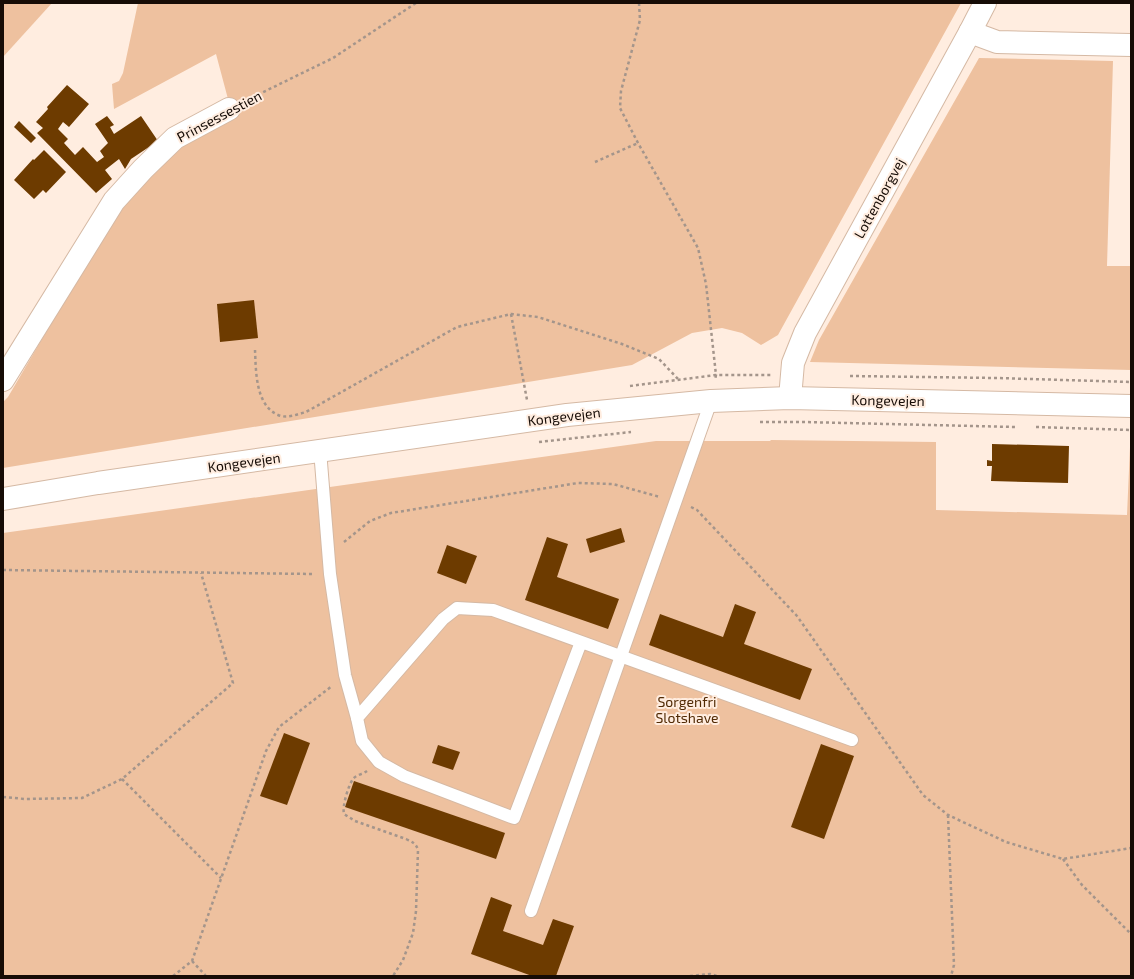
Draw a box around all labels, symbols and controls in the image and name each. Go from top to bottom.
street label: Prinsessestien [174,87,264,145]
street label: Lottenborgvej [850,155,908,241]
street label: Kongevejen [851,391,925,409]
street label: Kongevejen [527,403,601,429]
street label: Kongevejen [206,448,282,476]
park label: Sorgenfri Slotshave [655,693,719,726]

